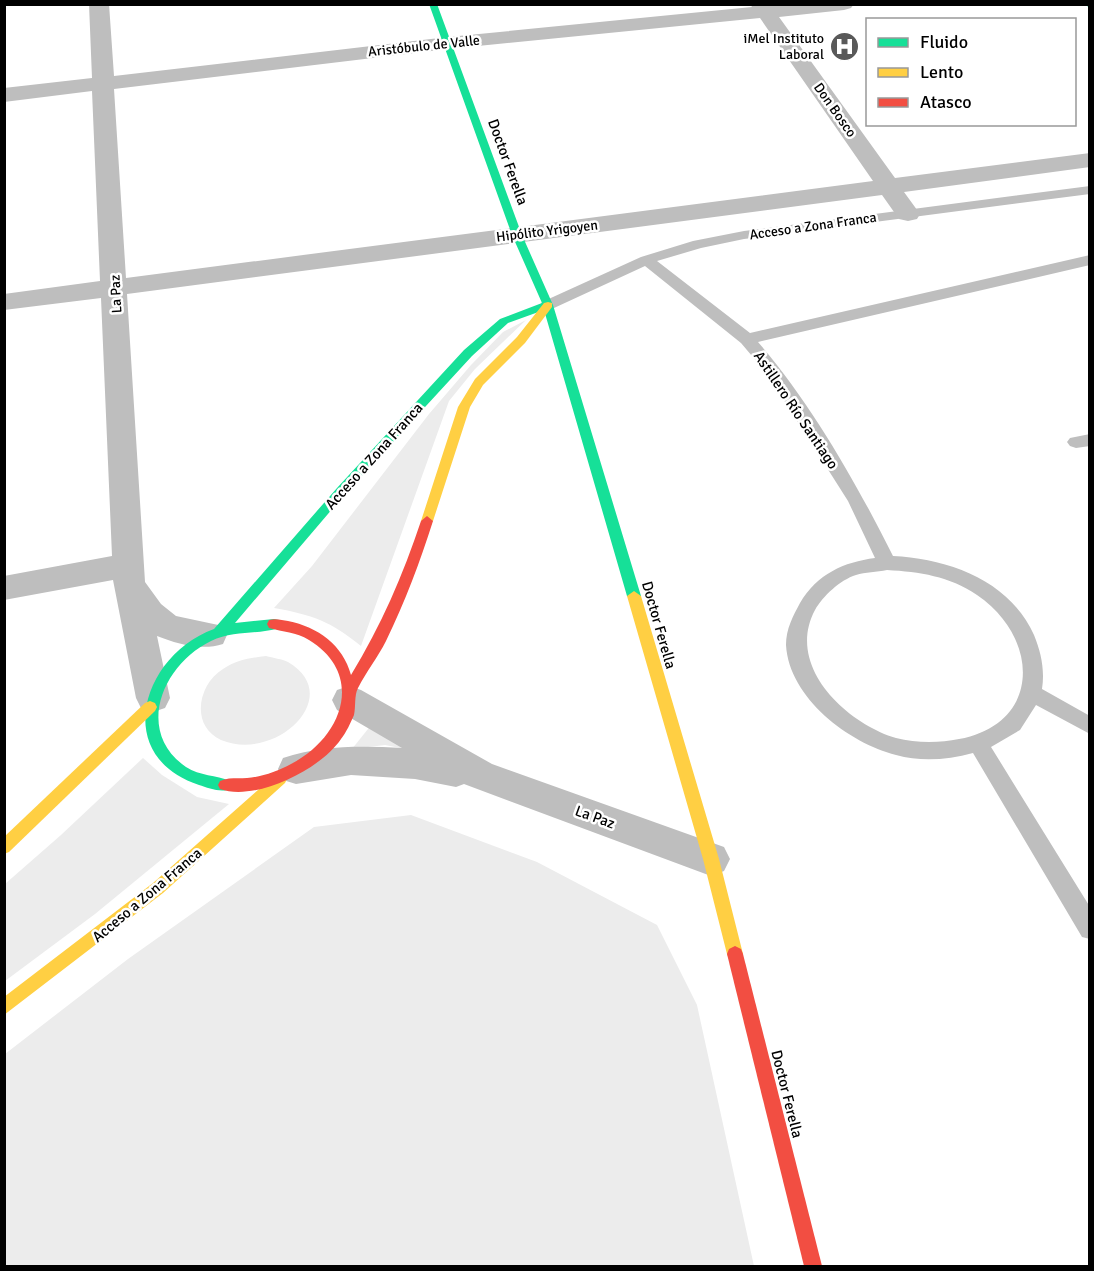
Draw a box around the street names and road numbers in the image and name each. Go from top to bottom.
street label: Aristóbulo de Valle [367,32,481,60]
street label: Don Bosco [810,79,860,141]
street label: Doctor Ferella [484,117,532,207]
street label: Acceso a Zona Franca [748,209,878,243]
street label: Hipólito Yrigoyen [495,216,599,246]
street label: La Paz [107,274,125,314]
street label: Astillero Río Santiago [750,348,842,473]
street label: Acceso a Zona Franca [321,399,427,513]
street label: Doctor Ferella [638,579,680,671]
street label: La Paz [573,802,618,833]
street label: Acceso a Zona Franca [89,844,205,946]
street label: Doctor Ferella [767,1048,807,1140]

